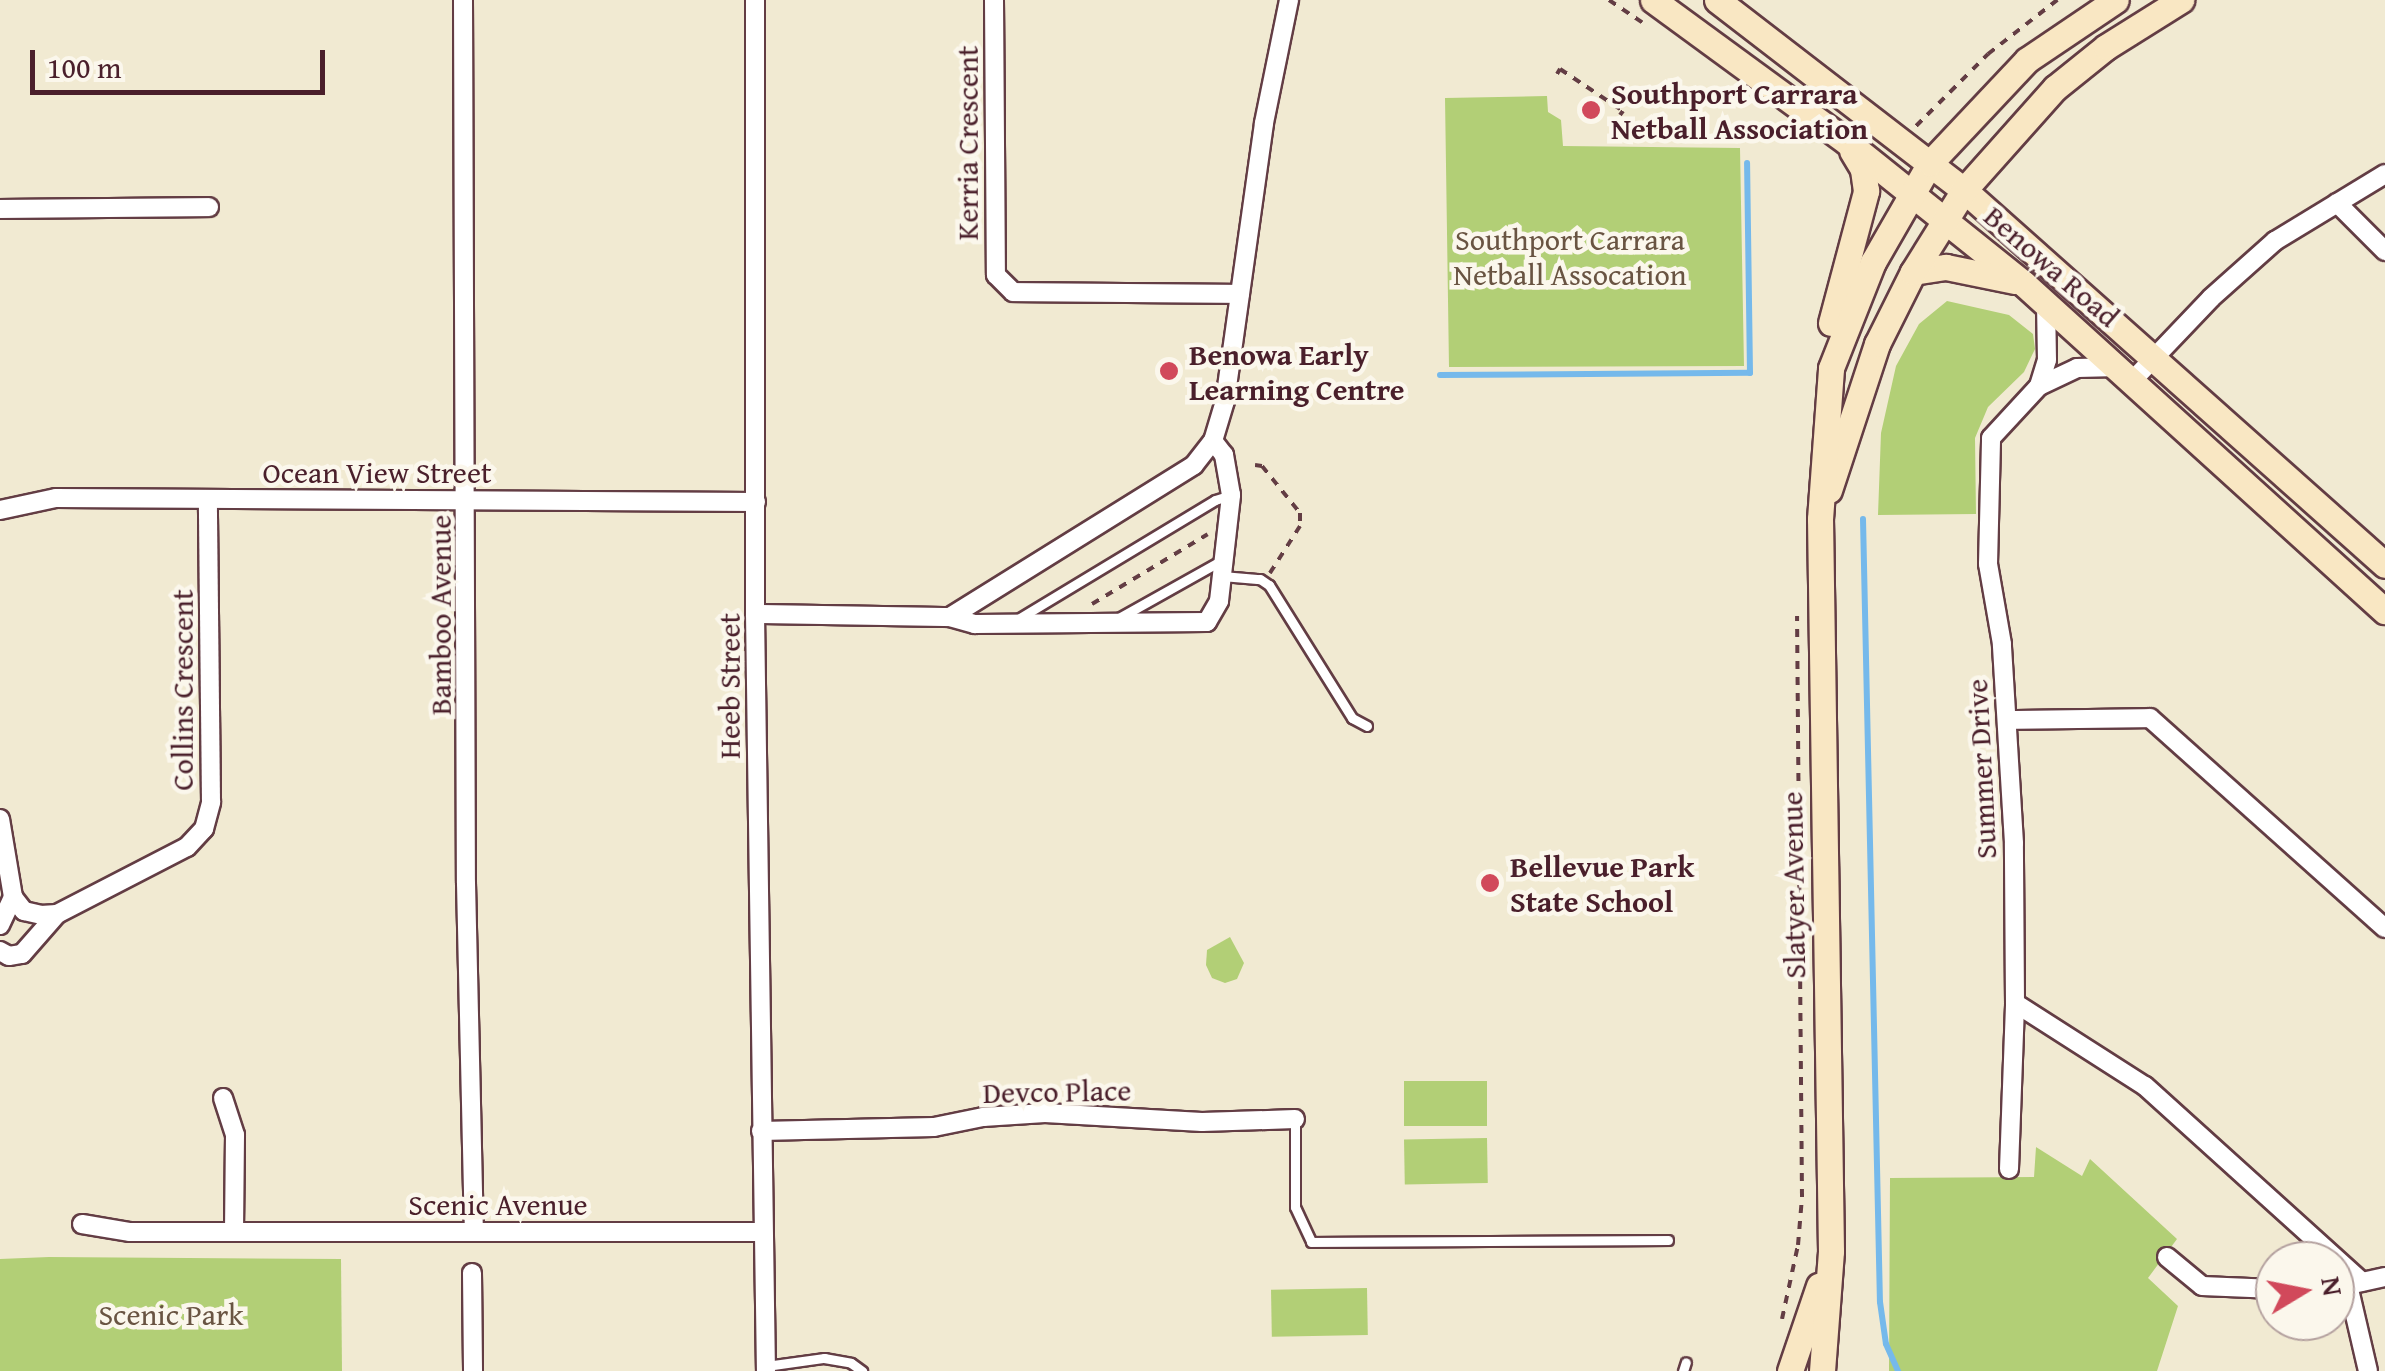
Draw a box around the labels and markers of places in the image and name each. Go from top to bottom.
place label: Southport Carrara Netball Association [1611,75,1868,146]
marker: Southport Carrara Netball Association [1580,99,1602,121]
place label: Benowa Early Learning Centre [1189,336,1405,406]
marker: Benowa Early Learning Centre [1158,360,1180,382]
place label: Bellevue Park State School [1510,848,1694,918]
marker: Bellevue Park State School [1479,872,1501,894]

